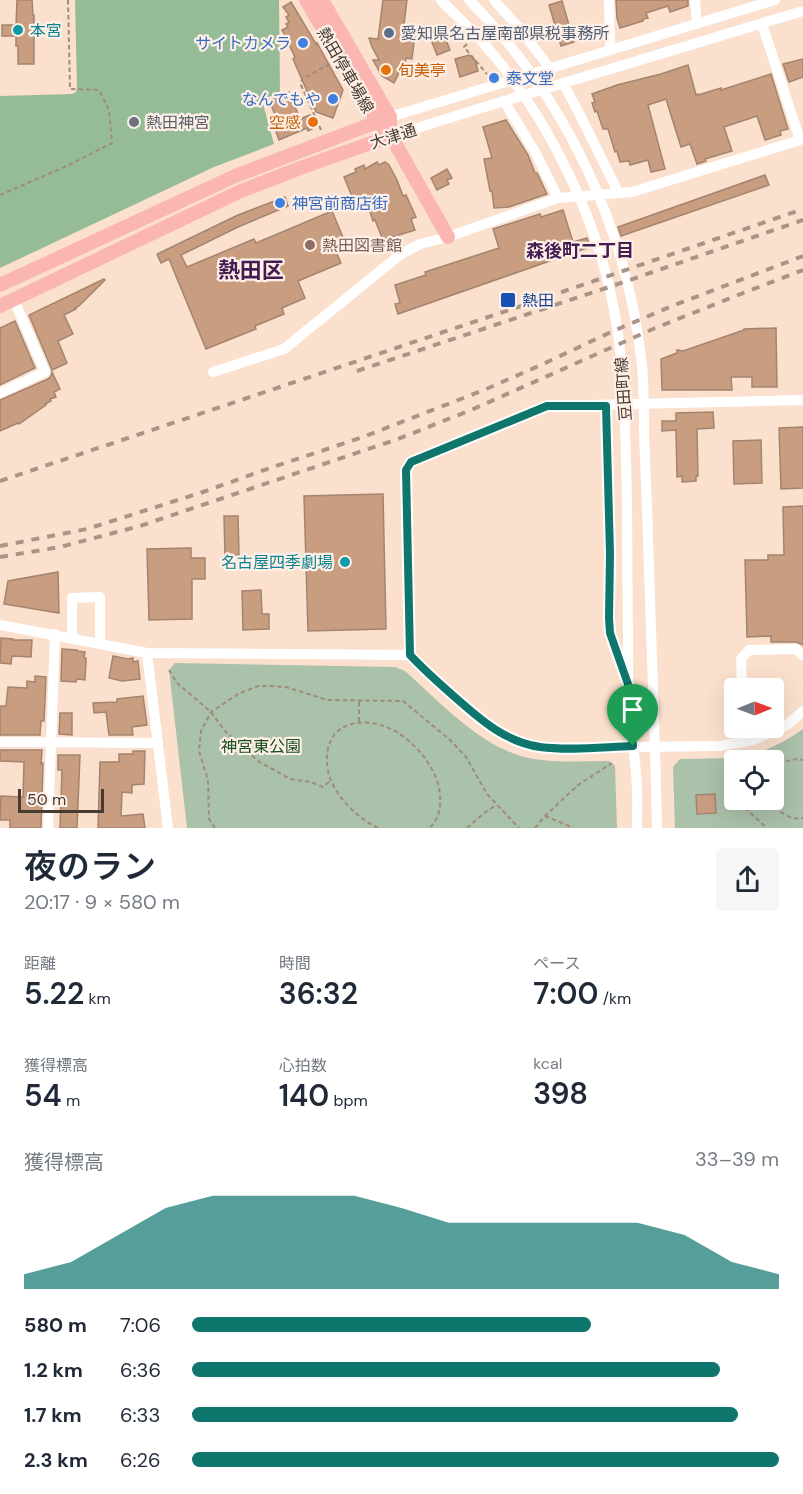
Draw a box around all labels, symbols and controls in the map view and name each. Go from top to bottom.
place label: 本宮 [30,20,62,41]
marker: 本宮 [11,23,25,37]
street label: 熱田停車場線 [312,23,379,117]
place label: 愛知県名古屋南部県税事務所 [401,23,609,44]
marker: 愛知県名古屋南部県税事務所 [382,26,396,40]
place label: サイトカメラ [195,33,291,54]
marker: サイトカメラ [296,36,310,50]
place label: 旬美亭 [398,60,446,81]
marker: 旬美亭 [379,63,393,77]
place label: 泰文堂 [506,68,554,89]
marker: 泰文堂 [487,71,501,85]
place label: なんでもや [242,89,321,110]
marker: なんでもや [326,92,340,106]
place label: 熱田神宮 [146,112,210,133]
place label: 空感 [269,112,301,133]
marker: 熱田神宮 [127,115,141,129]
marker: 空感 [306,115,320,129]
street label: 大津通 [367,119,419,154]
place label: 神宮前商店街 [292,193,388,214]
marker: 神宮前商店街 [273,196,287,210]
place label: 熱田図書館 [322,235,402,256]
marker: 熱田図書館 [303,238,317,252]
district label: 森後町二丁目 [526,239,634,263]
district label: 熱田区 [218,256,284,285]
place label: 熱田 [522,290,554,311]
marker: 熱田 [499,291,517,309]
street label: 豆田町線 [611,356,636,422]
place label: 名古屋四季劇場 [221,552,333,573]
marker: 名古屋四季劇場 [338,555,352,569]
north arrow [724,678,784,738]
map controls [724,678,784,810]
pin [607,684,658,746]
icon: arrive [616,693,649,726]
park label: 神宮東公園 [221,736,301,757]
button: locate [724,750,784,810]
scale bar [18,786,104,814]
text: 50 m [27,789,66,810]
text: 夜のラン [24,845,156,888]
button: share [716,848,779,911]
text: 20:17 · 9 × 580 m [24,889,180,915]
text: 距離 [24,953,56,974]
text: 時間 [279,953,311,974]
text: ペース [533,953,581,974]
text: 5.22 [24,974,84,1013]
text: 36:32 [279,974,358,1013]
text: 7:00 [533,974,598,1013]
text: km [84,988,111,1009]
text: /km [598,988,631,1009]
text: kcal [533,1053,562,1074]
text: 獲得標高 [24,1055,88,1076]
text: 心拍数 [279,1055,327,1076]
text: 398 [533,1074,588,1113]
text: 54 [24,1076,62,1115]
text: 140 [279,1076,329,1115]
text: m [62,1090,80,1111]
text: bpm [329,1090,368,1111]
text: 33–39 m [695,1146,779,1172]
text: 獲得標高 [24,1149,104,1175]
text: 580 m [24,1312,87,1338]
text: 7:06 [120,1312,161,1338]
text: 1.2 km [24,1357,83,1383]
text: 6:36 [120,1357,161,1383]
text: 1.7 km [24,1402,82,1428]
text: 6:33 [120,1402,160,1428]
text: 2.3 km [24,1447,88,1473]
text: 6:26 [120,1447,161,1473]

